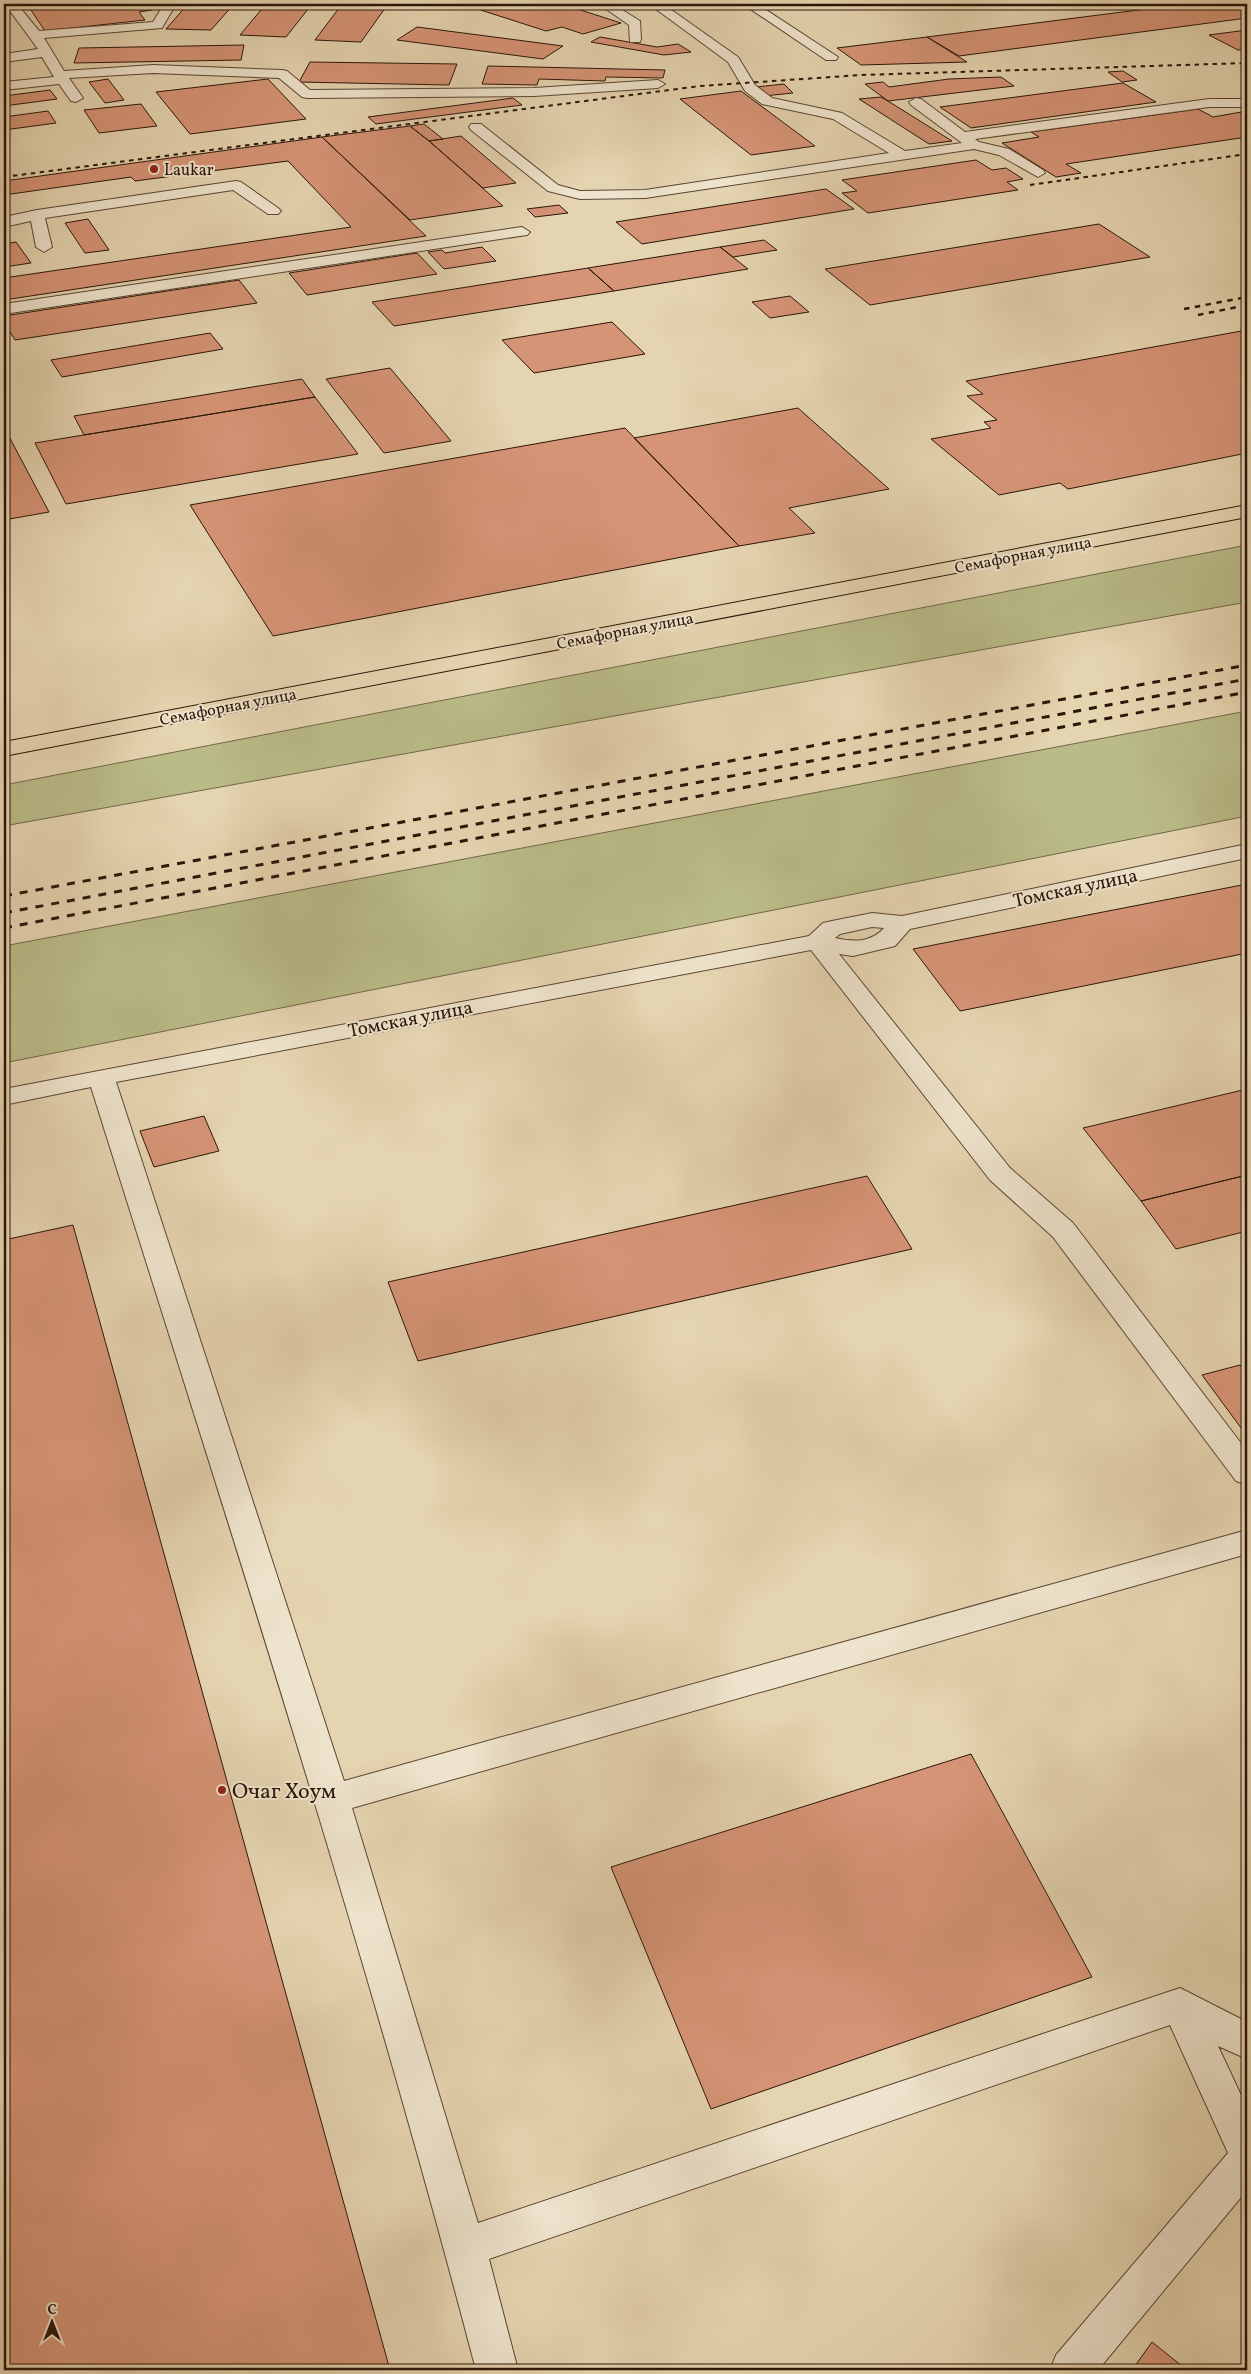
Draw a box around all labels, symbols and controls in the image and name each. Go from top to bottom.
place label: Laukar [164,160,214,182]
marker: Laukar [148,163,160,175]
street label: Семафорная улица [953,532,1094,580]
street label: Семафорная улица [555,608,696,656]
street label: Семафорная улица [158,684,299,732]
street label: Томская улица [1011,863,1140,915]
street label: Томская улица [346,995,475,1045]
place label: Очаг Хоум [232,1777,336,1808]
marker: Очаг Хоум [216,1784,228,1796]
north arrow [28,2296,78,2346]
text: С [47,2301,57,2320]

